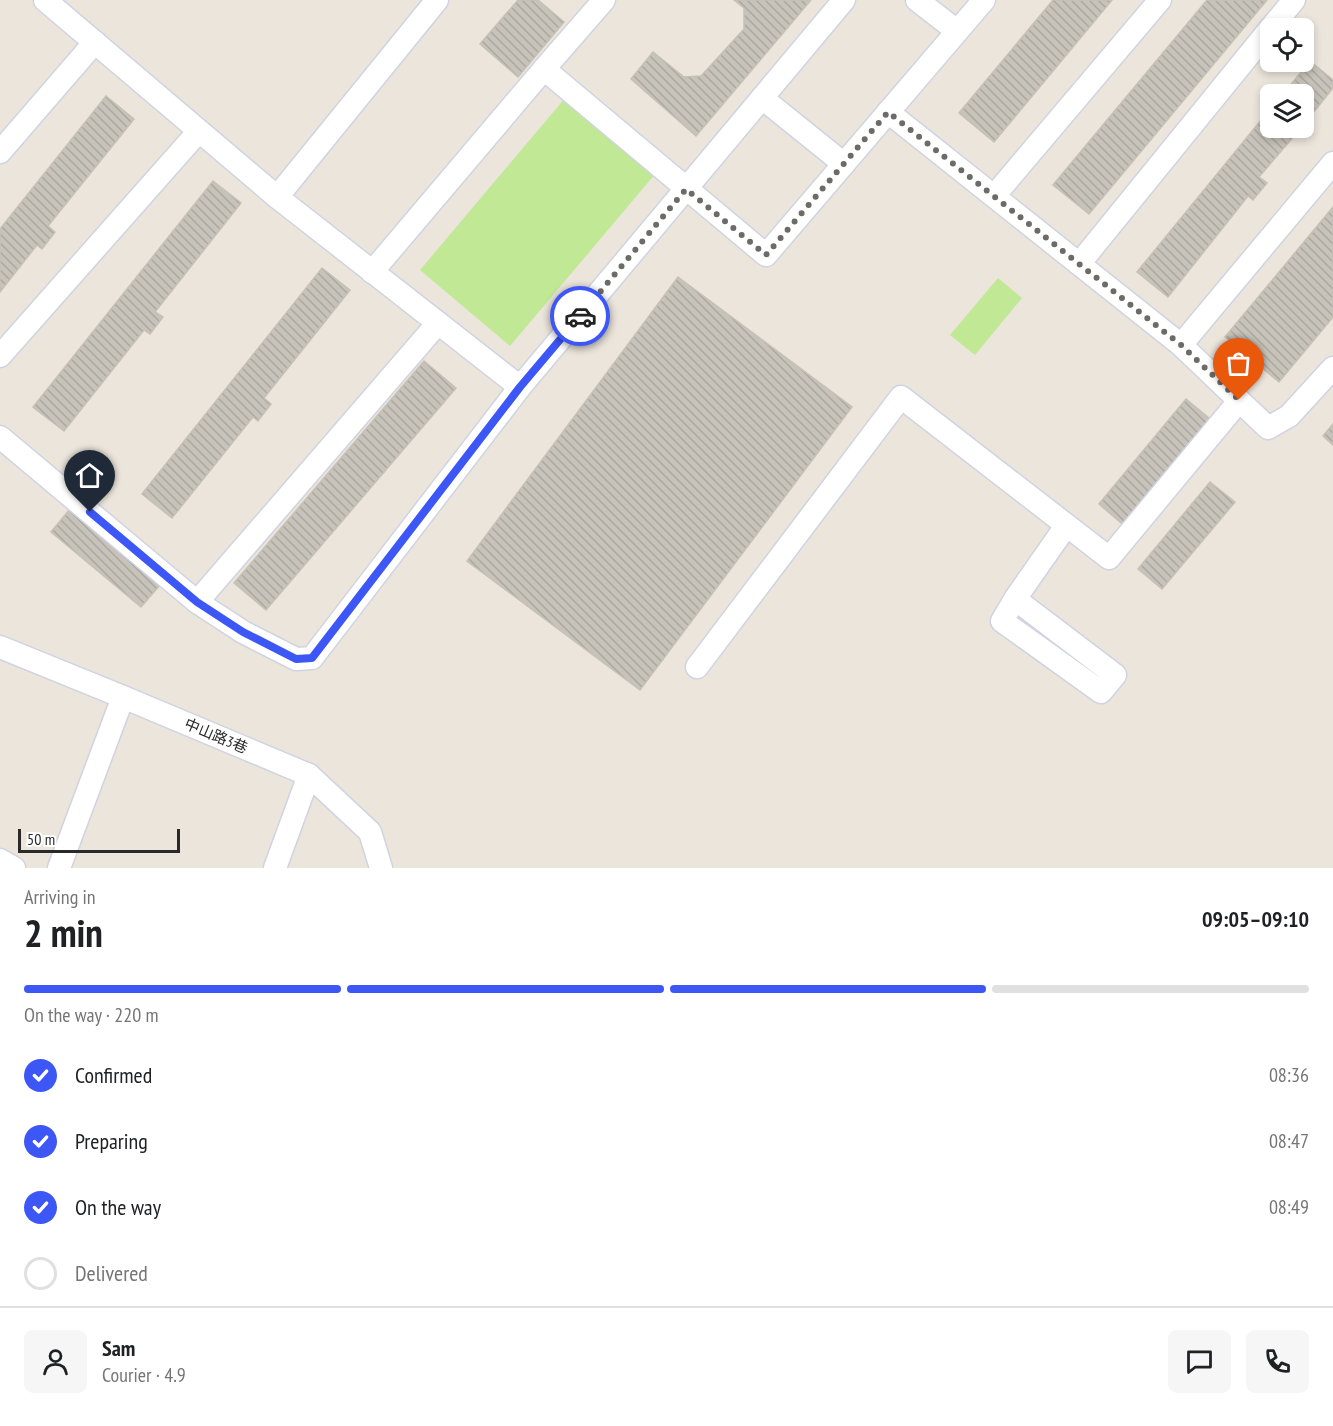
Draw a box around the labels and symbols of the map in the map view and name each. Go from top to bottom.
courier [550,286,610,346]
pin [1213,338,1264,400]
pin [64,450,115,512]
street label: 中山路3巷 [182,714,251,757]
scale bar [18,826,180,854]

